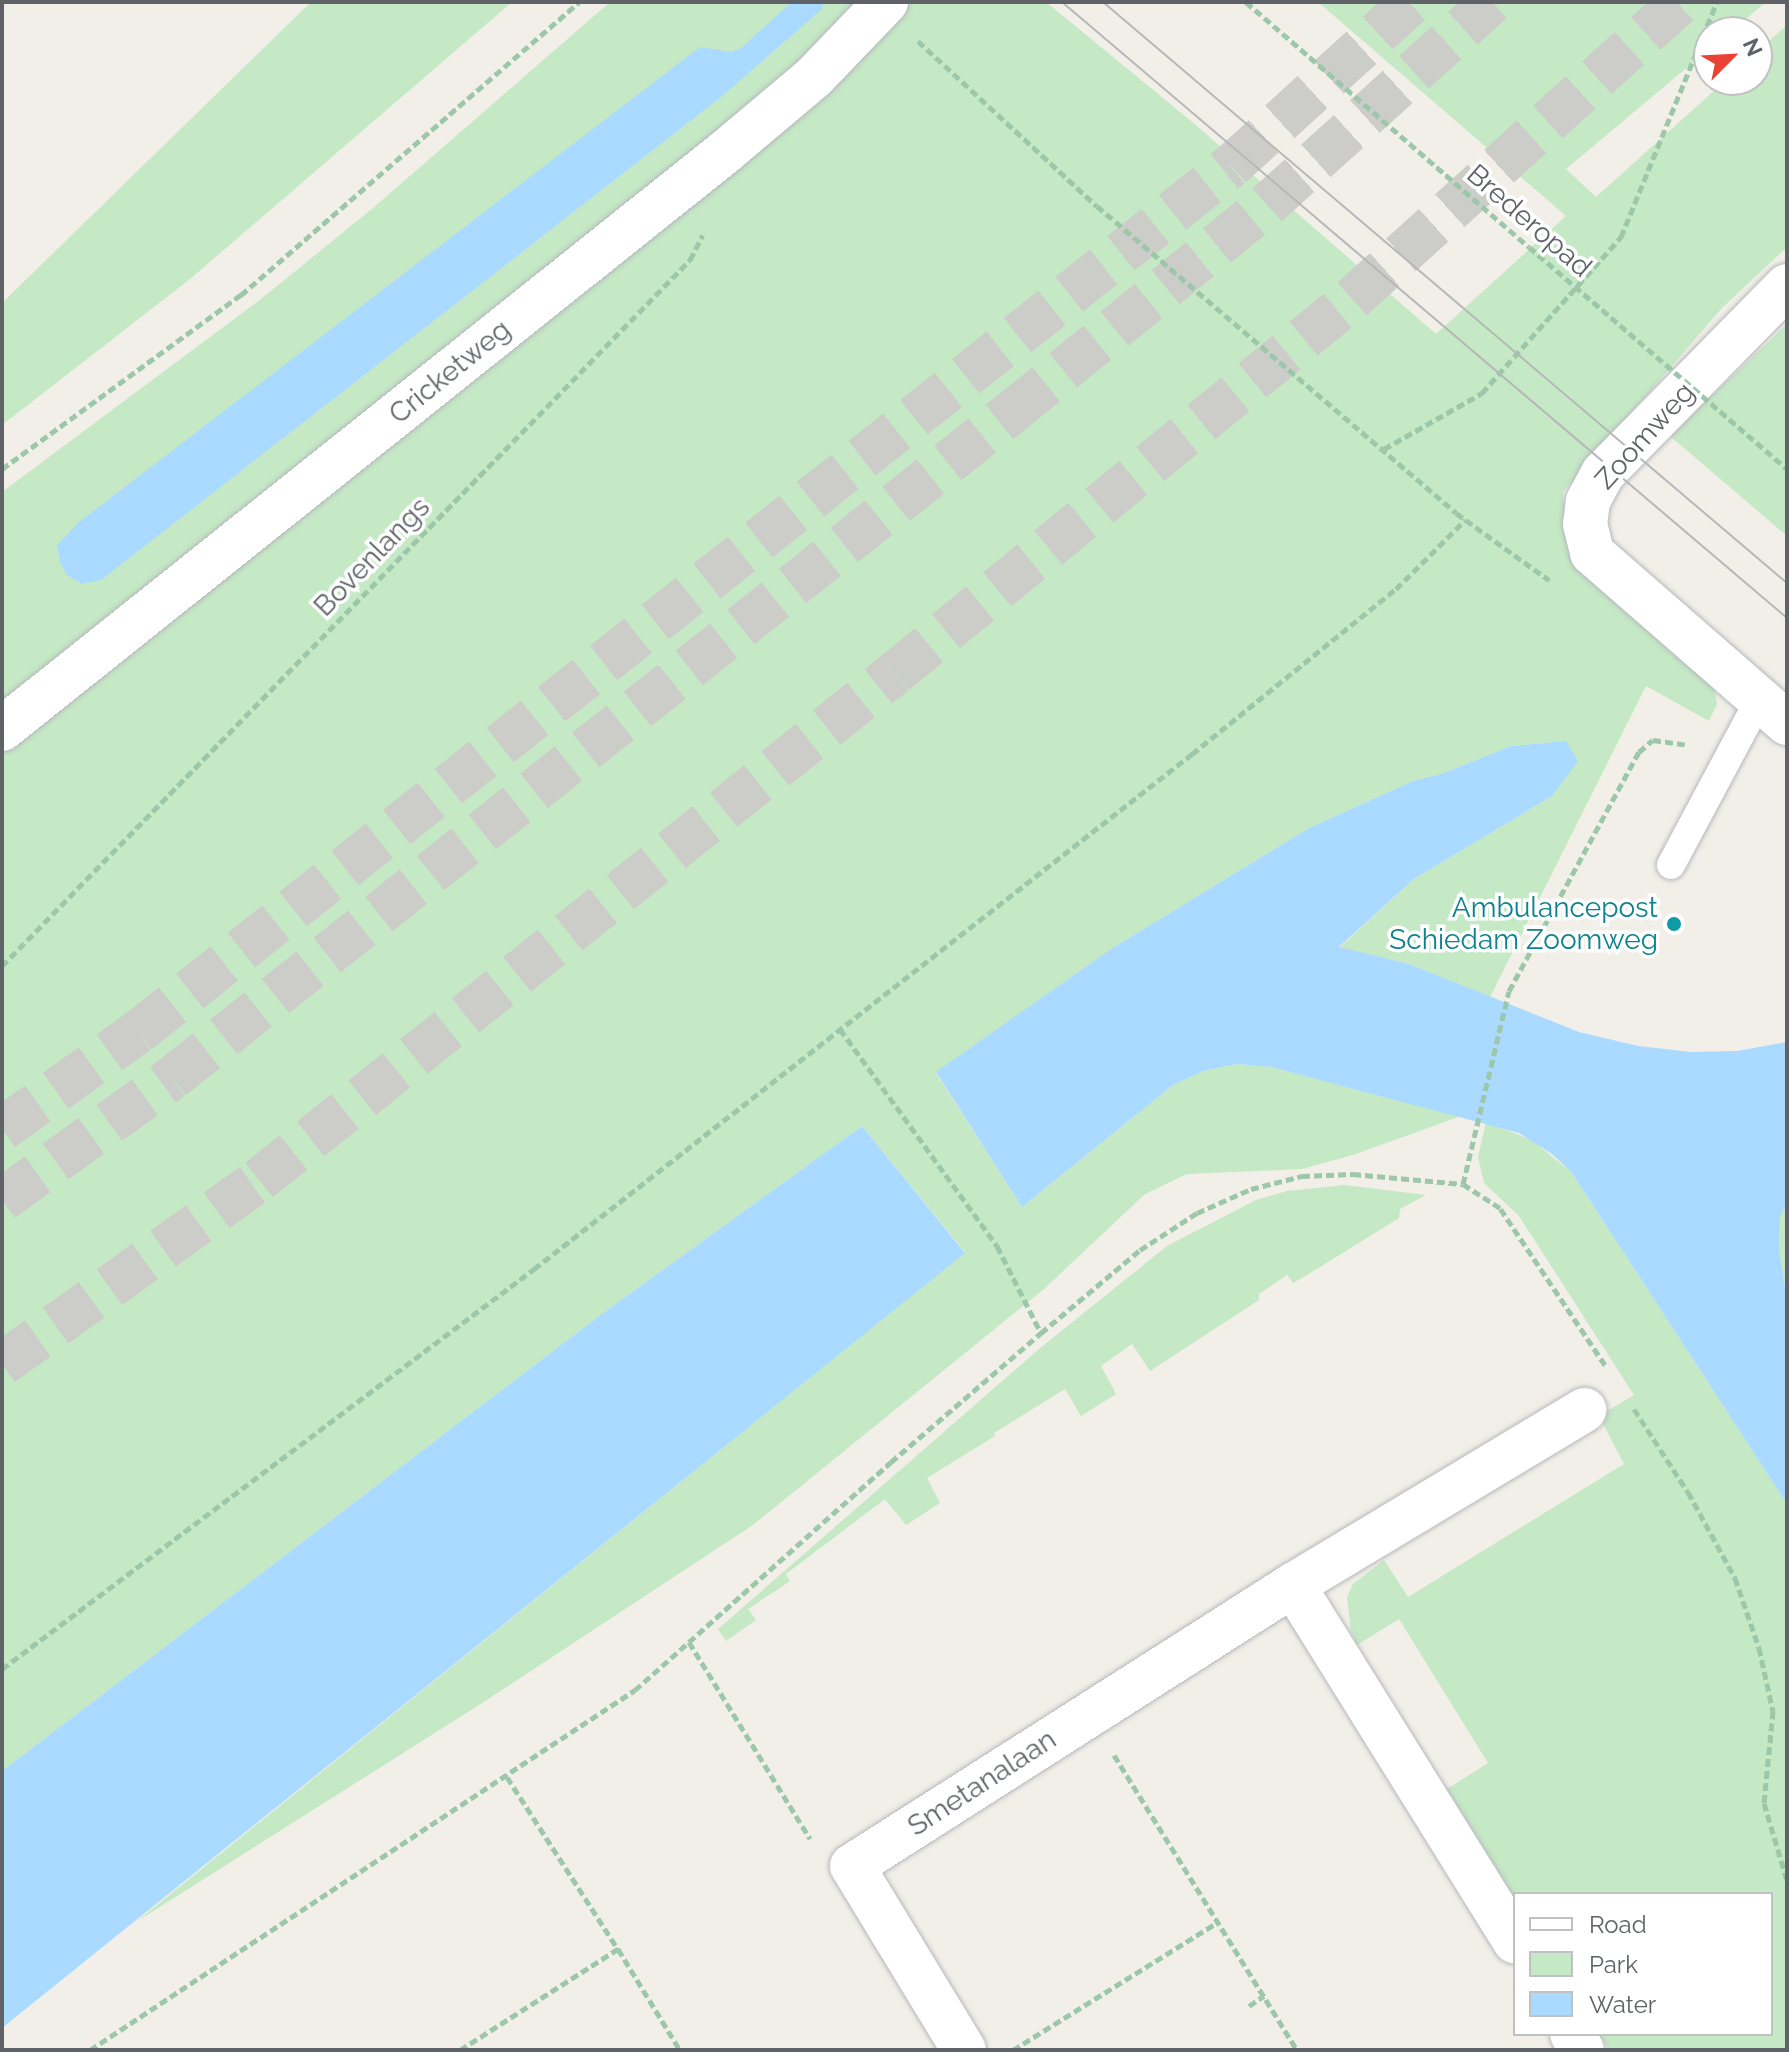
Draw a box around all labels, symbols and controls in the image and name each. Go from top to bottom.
north arrow [1693,16,1773,96]
text: N [1738,34,1768,60]
street label: Brederopad [1460,158,1598,284]
street label: Cricketweg [383,313,517,431]
street label: Zoomweg [1588,376,1702,496]
street label: Bovenlangs [307,491,437,623]
place label: Ambulancepost Schiedam Zoomweg [1389,891,1658,957]
marker: Ambulancepost Schiedam Zoomweg [1665,915,1683,933]
street label: Smetanalaan [902,1723,1062,1843]
legend [1513,1892,1773,2036]
text: Road [1589,1910,1647,1939]
text: Park [1589,1950,1638,1979]
text: Water [1589,1990,1656,2019]

